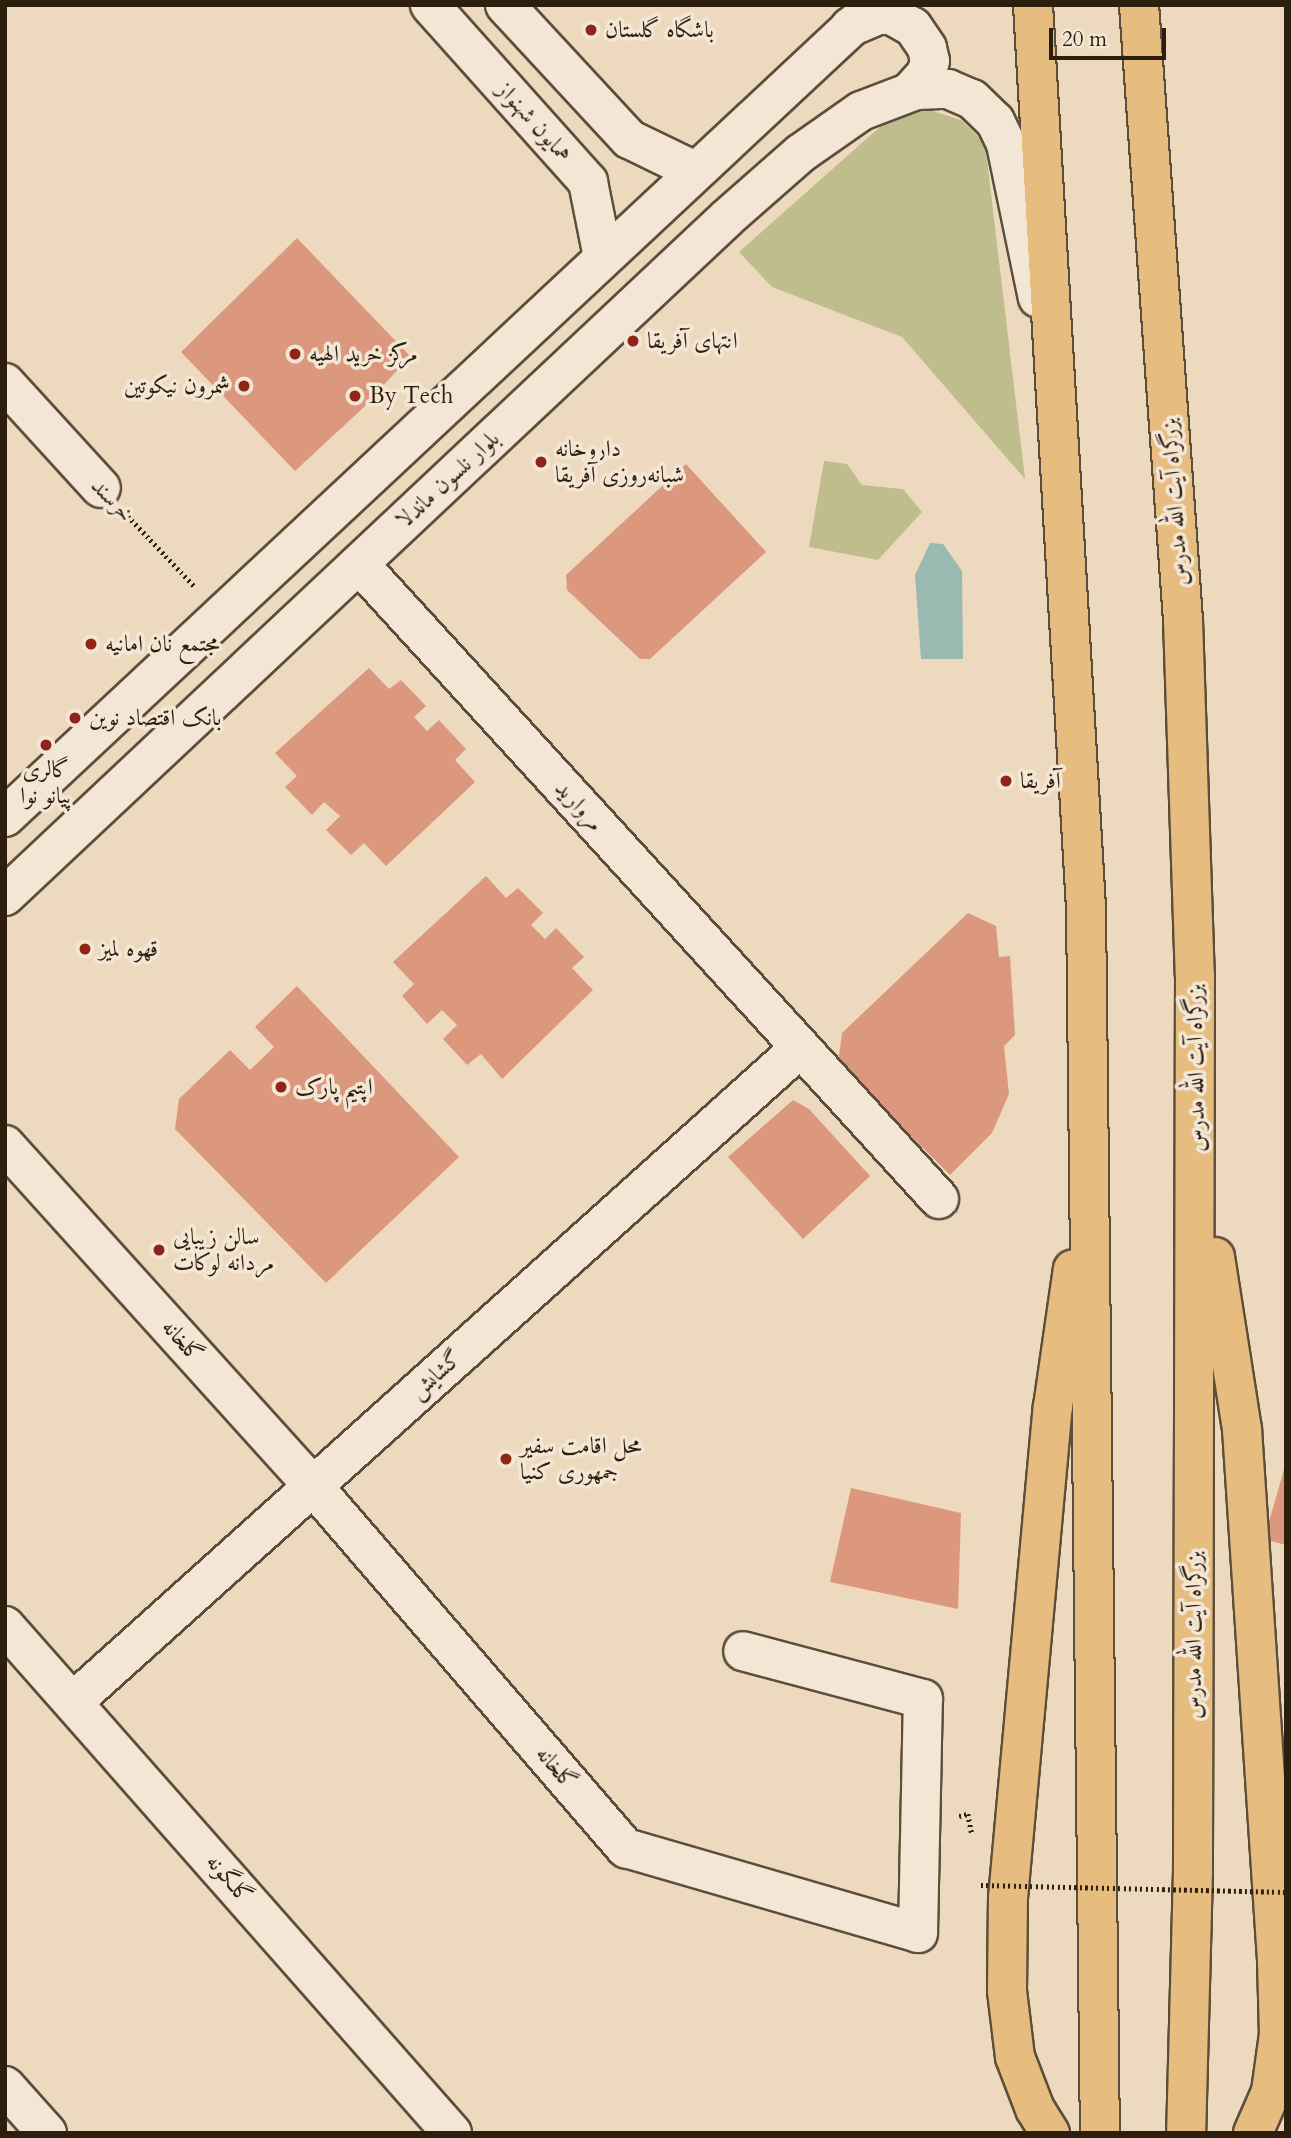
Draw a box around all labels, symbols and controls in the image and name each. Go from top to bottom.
scale bar [1053,14,1170,58]
place label: باشگاه گلستان [605,16,714,44]
marker: باشگاه گلستان [583,22,599,38]
text: 20 m [1062,25,1107,54]
street label: همایون شهنواز [491,76,577,168]
place label: انتهای آفریقا [647,327,738,355]
marker: انتهای آفریقا [625,333,641,349]
place label: مرکز خرید الهیه [309,340,418,368]
marker: مرکز خرید الهیه [287,346,303,362]
place label: شمرون نیکوتین [124,372,230,400]
marker: شمرون نیکوتین [236,378,252,394]
place label: By Tech [369,382,453,410]
marker: By Tech [347,388,363,404]
street label: بزرگراه آیت الله مدرس [1155,417,1195,587]
street label: بلوار نلسون ماندلا [391,425,505,535]
place label: داروخانه شبانه‌روزی آفریقا [555,435,684,489]
marker: داروخانه شبانه‌روزی آفریقا [533,454,549,470]
street label: خرسند [85,472,139,528]
place label: مجتمع نان امانیه [105,630,220,658]
marker: مجتمع نان امانیه [83,636,99,652]
place label: بانک اقتصاد نوین [89,704,221,732]
marker: بانک اقتصاد نوین [67,710,83,726]
marker: گالری پیانو نوا [38,737,54,753]
place label: گالری پیانو نوا [20,756,72,810]
place label: آفریقا [1020,767,1061,795]
marker: آفریقا [998,773,1014,789]
street label: مروارید [549,775,609,837]
place label: قهوه لمیز [99,935,158,963]
marker: قهوه لمیز [77,941,93,957]
street label: بزرگراه آیت الله مدرس [1181,984,1211,1152]
place label: اپتیم پارک [295,1073,373,1101]
marker: اپتیم پارک [273,1079,289,1095]
place label: سالن زیبایی مردانه لوکات [173,1223,274,1277]
marker: سالن زیبایی مردانه لوکات [151,1242,167,1258]
street label: گلخانه [156,1314,208,1368]
street label: گشایش [404,1344,468,1406]
place label: محل اقامت سفیر جمهوری کنیا [520,1432,642,1486]
marker: محل اقامت سفیر جمهوری کنیا [498,1451,514,1467]
street label: بزرگراه آیت الله مدرس [1180,1551,1208,1719]
street label: گلخانه [530,1741,582,1795]
street label: گلگونه [200,1849,258,1909]

